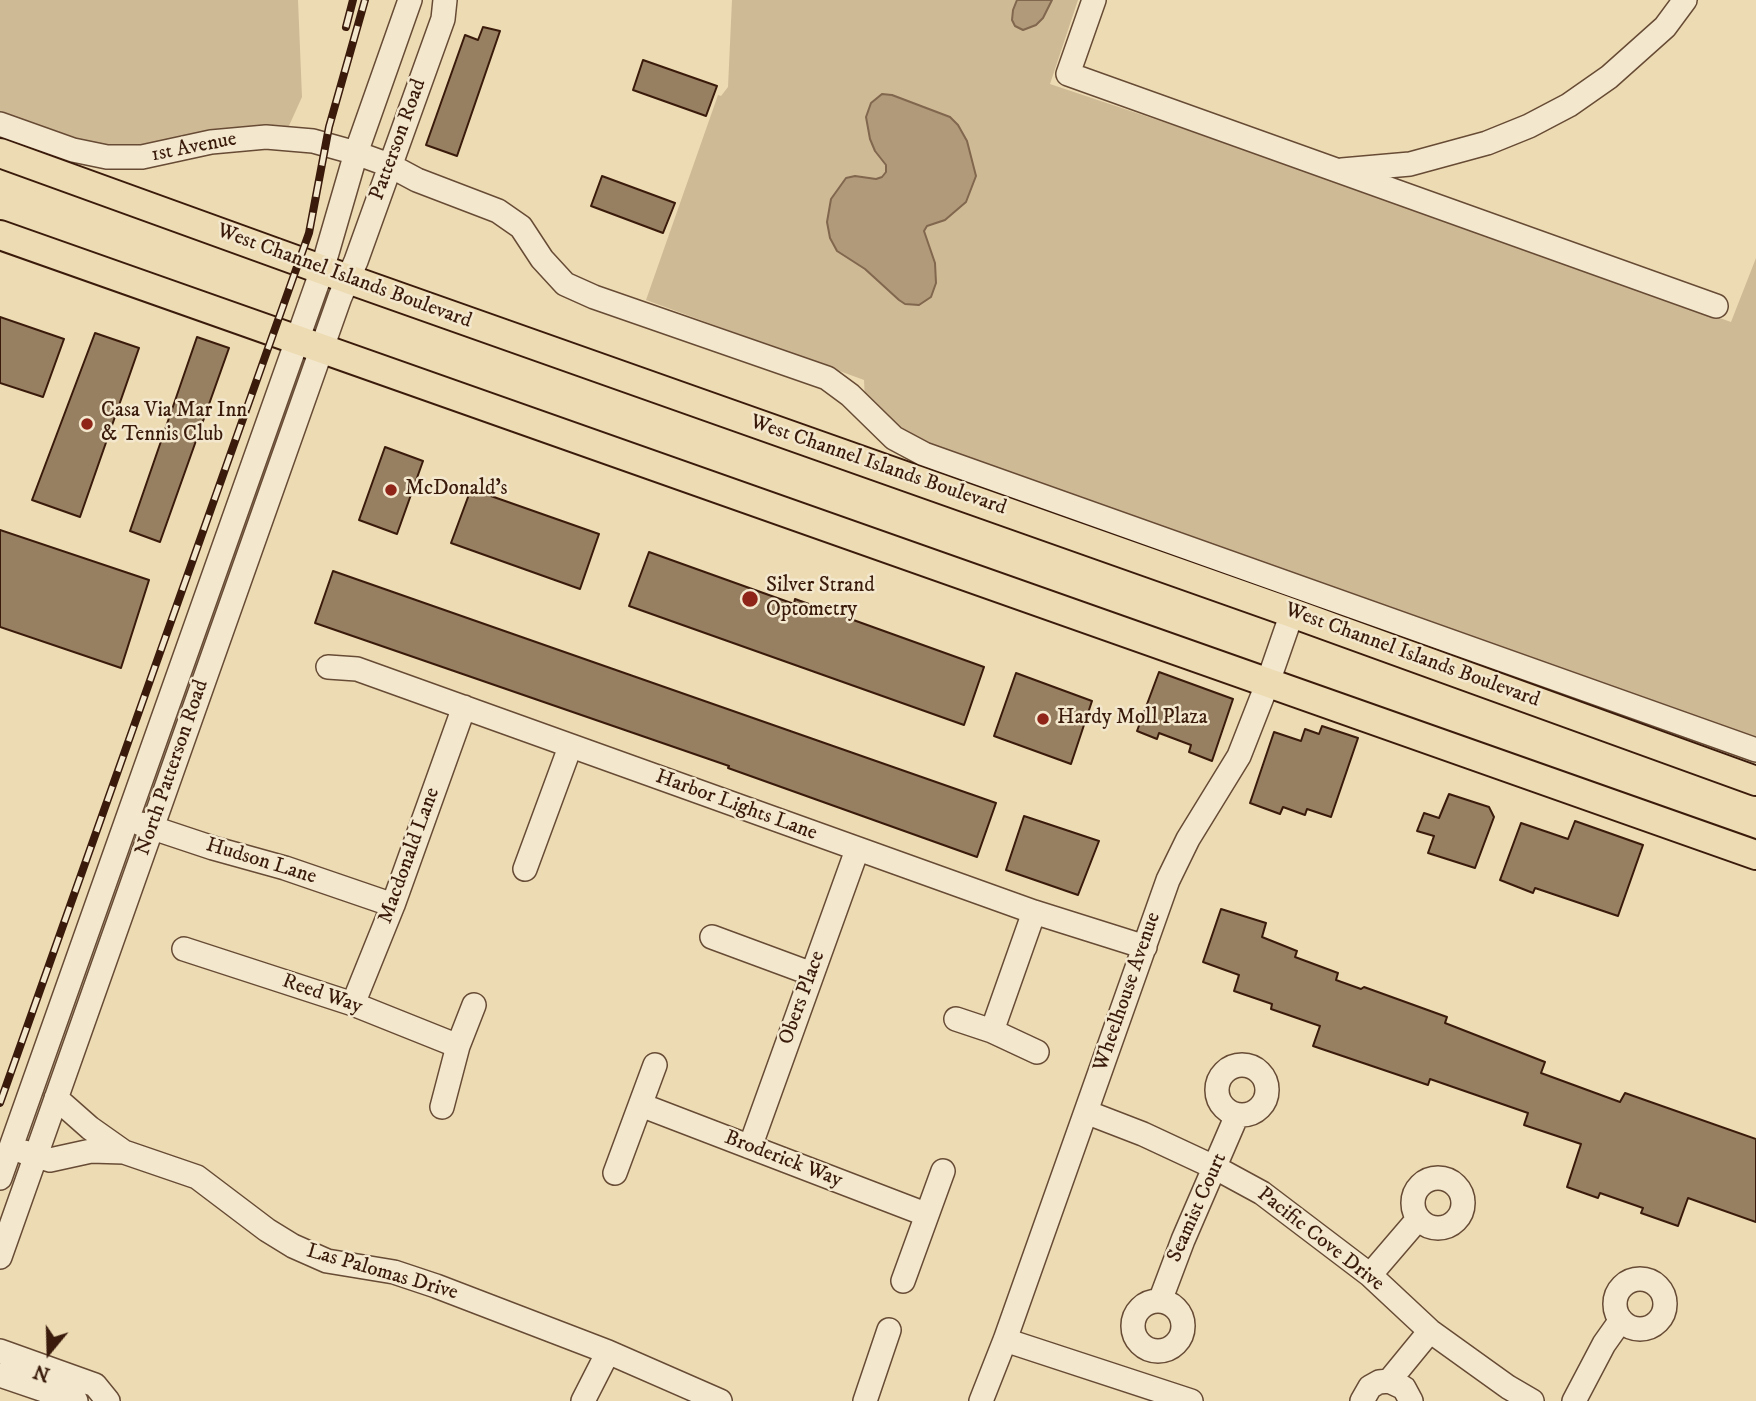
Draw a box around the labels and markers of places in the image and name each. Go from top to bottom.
place label: Casa Via Mar Inn & Tennis Club [101,399,247,449]
marker: Casa Via Mar Inn & Tennis Club [79,416,95,432]
place label: McDonald's [405,477,508,503]
marker: McDonald's [383,482,399,498]
place label: Silver Strand Optometry [766,574,875,624]
marker: Silver Strand Optometry [740,589,760,609]
place label: Hardy Moll Plaza [1057,706,1208,732]
marker: Hardy Moll Plaza [1035,711,1051,727]

